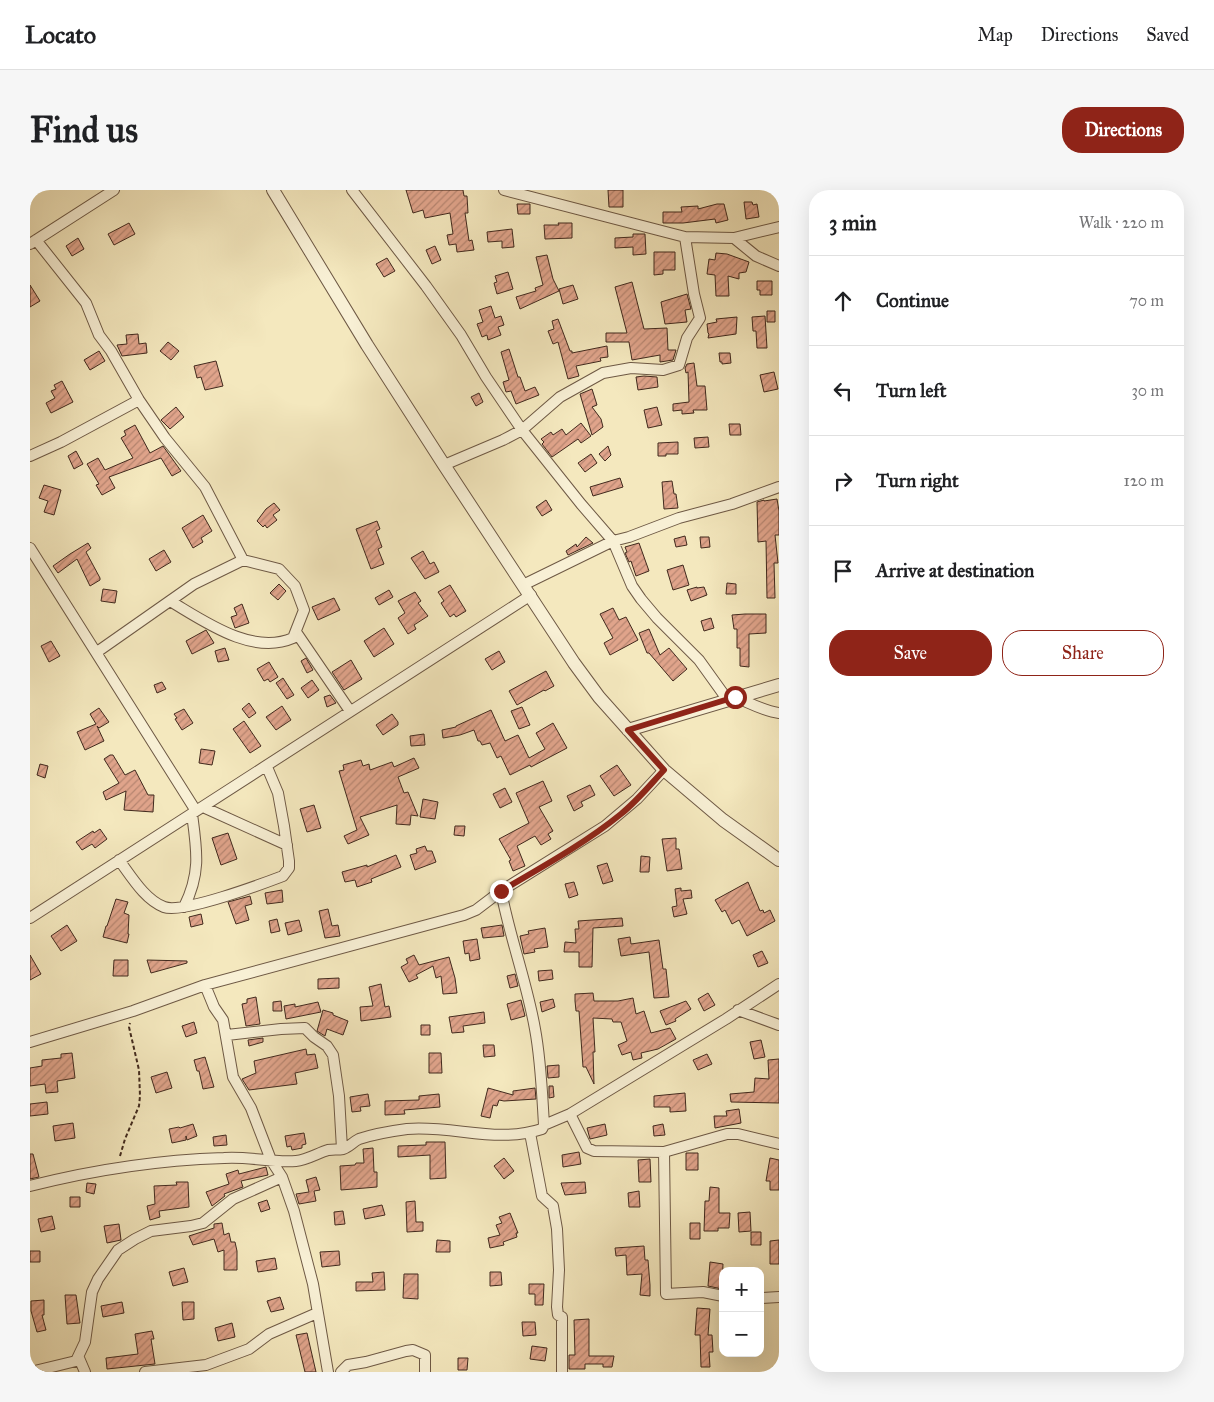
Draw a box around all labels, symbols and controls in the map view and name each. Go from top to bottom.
text: Locato [25,20,96,50]
text: Map [977,24,1013,46]
text: Directions [1041,24,1118,46]
text: Saved [1146,24,1189,46]
button: Directions [1062,107,1184,153]
text: Find us [30,109,138,152]
text: 3 min [829,210,877,236]
text: Walk · 220 m [1079,213,1164,232]
icon: ahead [829,287,857,315]
text: Continue [876,289,949,312]
text: 70 m [1129,291,1164,310]
icon: left [829,377,857,405]
text: Turn left [876,379,946,402]
text: 30 m [1131,381,1164,400]
icon: right [829,467,857,495]
text: Turn right [876,469,959,492]
text: 120 m [1124,471,1164,490]
icon: arrive [829,557,857,585]
text: Arrive at destination [876,559,1034,582]
button: Save [829,630,992,676]
button: Share [1002,630,1164,676]
route start [724,686,747,709]
route end [490,880,513,903]
map controls [719,1267,764,1357]
button: + [719,1267,764,1312]
button: − [719,1312,764,1357]

